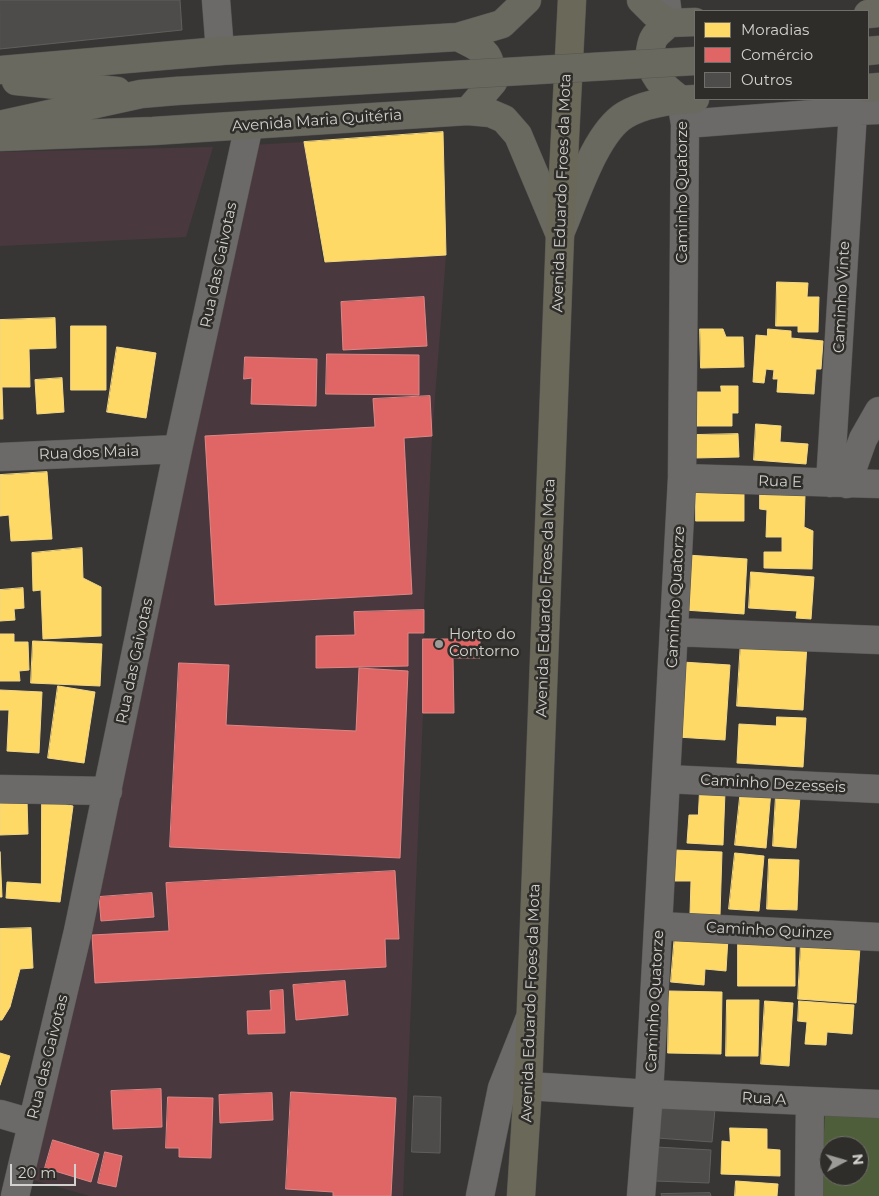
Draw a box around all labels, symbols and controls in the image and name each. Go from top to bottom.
legend [694,10,869,100]
text: Moradias [741,20,809,39]
text: Comércio [741,45,813,64]
text: Outros [741,70,792,89]
street label: Avenida Eduardo Froes da Mota [549,73,575,313]
street label: Avenida Maria Quitéria [231,106,403,136]
street label: Caminho Quatorze [674,121,692,263]
street label: Rua das Gaivotas [197,201,241,329]
street label: Caminho Vinte [830,241,854,353]
street label: Rua dos Maia [38,442,140,464]
street label: Rua E [758,472,802,492]
street label: Avenida Eduardo Froes da Mota [533,478,559,718]
street label: Caminho Quatorze [663,525,689,669]
street label: Rua das Gaivotas [113,597,157,725]
place label: Horto do Contorno [449,626,519,661]
marker: Horto do Contorno [433,638,445,650]
street label: Caminho Dezesseis [700,771,846,797]
street label: Avenida Eduardo Froes da Mota [518,883,544,1123]
street label: Caminho Quinze [705,919,833,943]
street label: Caminho Quatorze [642,929,668,1073]
street label: Rua das Gaivotas [24,993,72,1121]
street label: Rua A [741,1089,787,1109]
north arrow [819,1136,869,1186]
text: N [848,1153,867,1166]
scale bar [12,1154,79,1186]
text: 20 m [18,1163,56,1182]

